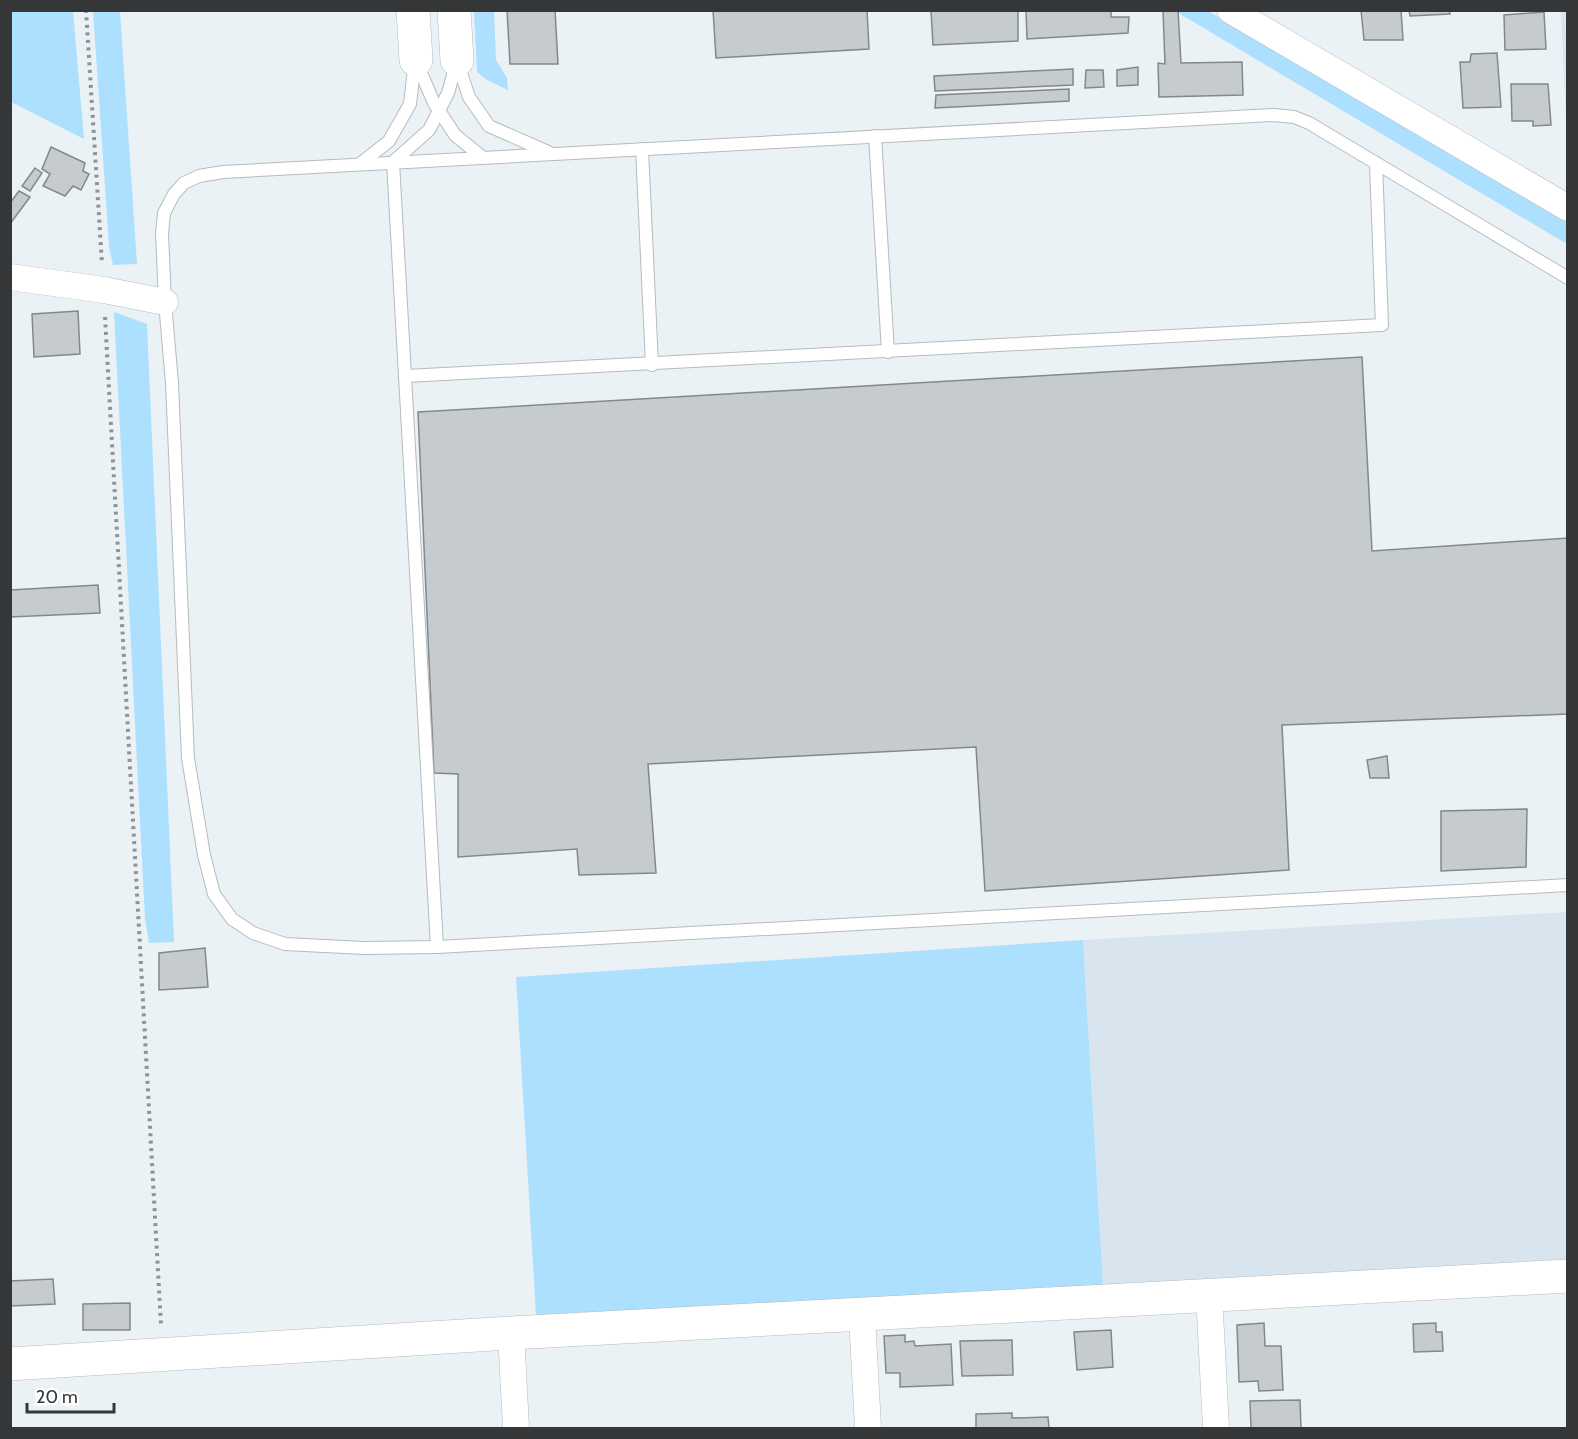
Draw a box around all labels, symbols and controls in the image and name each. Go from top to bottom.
scale bar [27,1376,114,1414]
text: 20 m [36,1386,78,1408]

